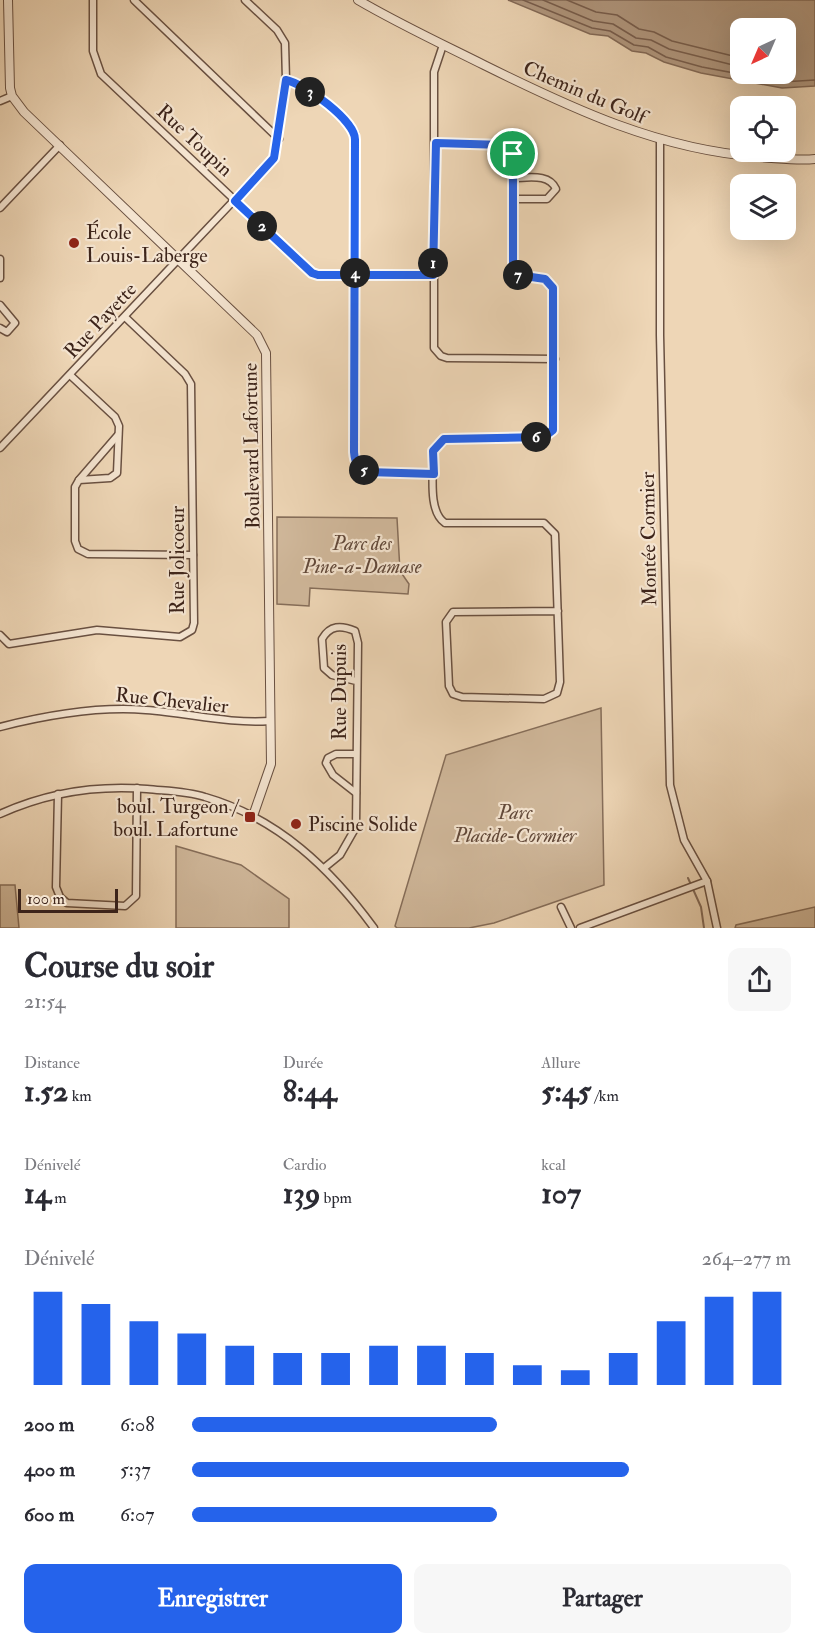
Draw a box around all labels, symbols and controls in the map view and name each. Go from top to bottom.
north arrow [730,18,796,84]
map controls [730,18,796,240]
street label: Chemin du Golf [520,55,653,131]
pin: 3 [295,77,325,107]
text: 3 [307,82,313,102]
button: locate [730,96,796,162]
street label: Rue Toupin [151,99,238,183]
pin [487,128,538,179]
icon: arrive [496,137,529,170]
button: layers [730,174,796,240]
pin: 2 [247,211,277,241]
text: 2 [258,216,266,236]
place label: École Louis-Laberge [86,219,208,268]
marker: École Louis-Laberge [67,236,81,250]
pin: 1 [418,248,448,278]
text: 1 [430,253,436,273]
pin: 4 [340,258,370,288]
pin: 7 [503,260,533,290]
text: 4 [351,263,359,283]
text: 7 [514,265,522,285]
street label: Rue Payette [59,277,142,363]
street label: Boulevard Lafortune [238,363,265,529]
pin: 6 [521,422,551,452]
text: 6 [532,427,540,447]
pin: 5 [349,455,379,485]
text: 5 [360,460,368,480]
street label: Montée Cormier [635,471,662,606]
street label: Rue Jolicoeur [165,505,190,614]
park label: Parc des Pine-a-Damase [302,531,422,579]
street label: Rue Dupuis [327,644,353,740]
street label: Rue Chevalier [114,682,230,719]
place label: boul. Turgeon / boul. Lafortune [113,794,240,842]
park label: Parc Placide-Cormier [453,800,578,848]
marker: boul. Turgeon / boul. Lafortune [243,810,257,824]
place label: Piscine Solide [308,812,417,837]
marker: Piscine Solide [289,817,303,831]
scale bar [18,886,118,914]
text: 100 m [27,889,65,909]
text: Course du soir [24,946,214,987]
button: share [728,948,791,1011]
text: 21:54 [24,989,65,1014]
text: Distance [24,1053,80,1073]
text: Durée [283,1053,323,1073]
text: Allure [541,1053,581,1073]
text: 1.52 [24,1073,68,1110]
text: 8:44 [283,1073,337,1110]
text: 5:45 [541,1073,591,1110]
text: km [68,1086,92,1106]
text: /km [591,1086,619,1106]
text: Dénivelé [24,1155,80,1175]
text: Cardio [283,1155,327,1175]
text: kcal [541,1155,566,1175]
text: 14 [24,1175,51,1212]
text: 139 [283,1175,320,1212]
text: 107 [541,1175,581,1212]
text: m [51,1188,67,1208]
text: bpm [320,1188,352,1208]
text: Dénivelé [24,1246,94,1271]
text: 264–277 m [702,1246,791,1271]
text: 200 m [24,1412,74,1437]
text: 6:08 [120,1412,155,1437]
text: 400 m [24,1457,75,1482]
text: 5:37 [120,1457,151,1482]
text: 600 m [24,1502,74,1527]
text: 6:07 [120,1502,154,1527]
button: Enregistrer [24,1564,402,1633]
button: Partager [414,1564,791,1633]

